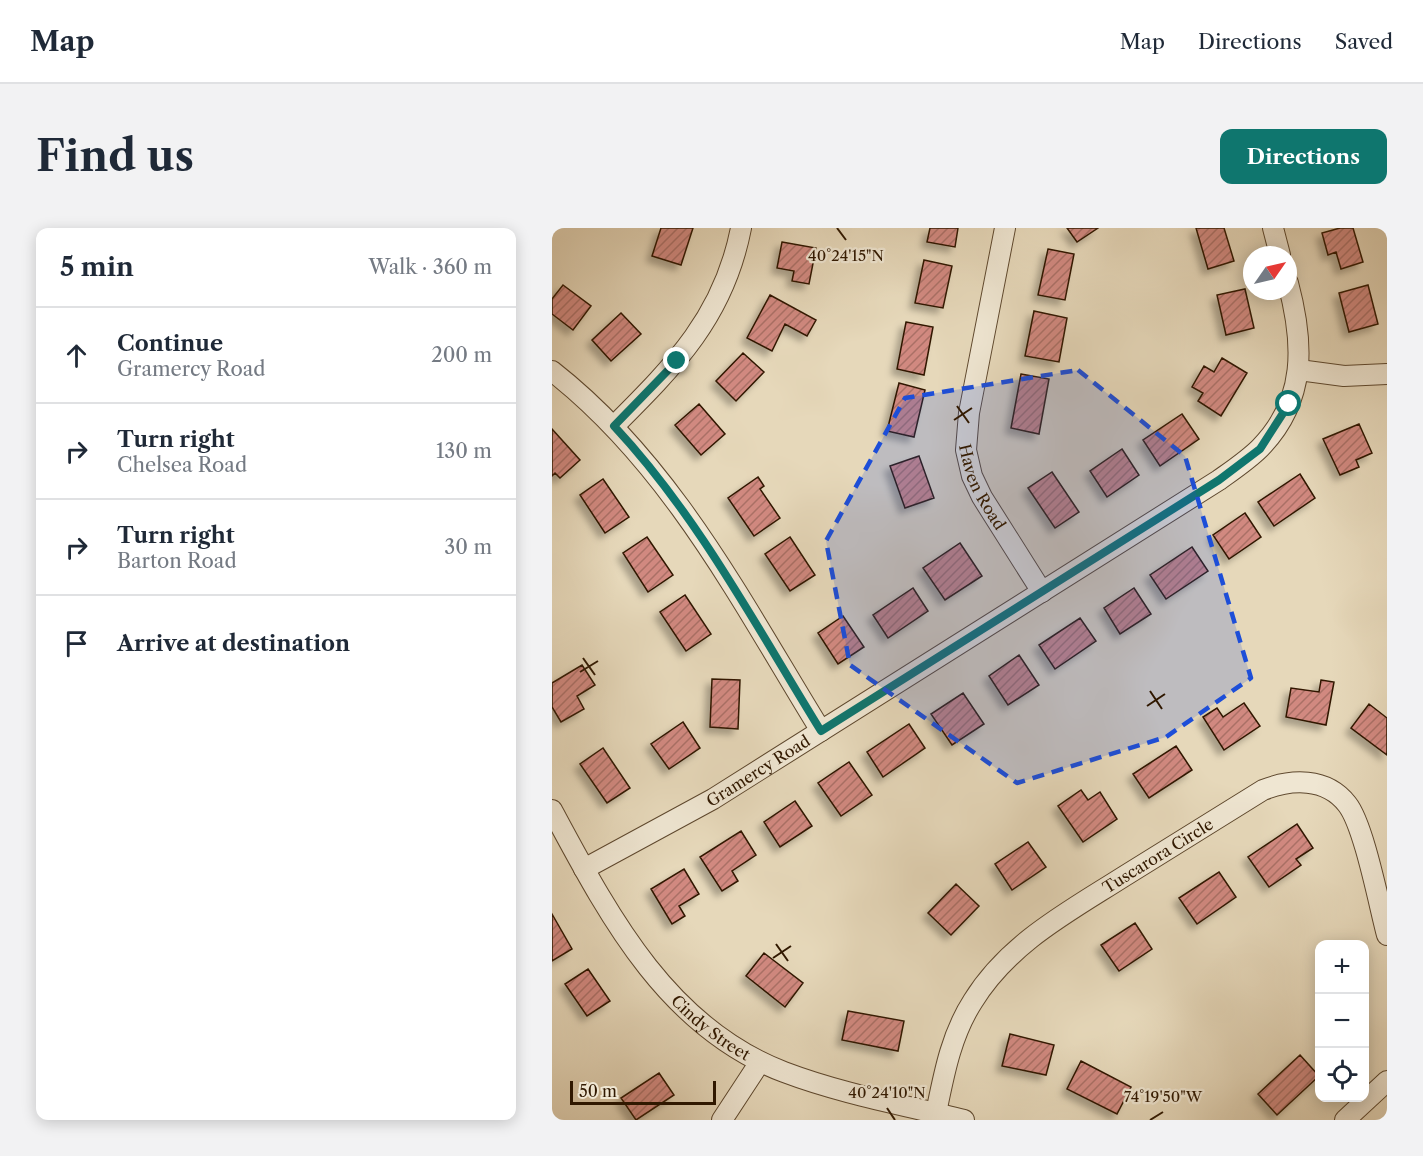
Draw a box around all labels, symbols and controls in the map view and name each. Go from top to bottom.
text: Map [30,24,94,58]
text: Map [1120,29,1165,54]
text: Directions [1198,29,1302,54]
text: Saved [1335,29,1393,54]
button: Directions [1220,129,1387,184]
text: Find us [36,130,194,182]
text: 40°24'15"N [808,246,884,265]
north arrow [1243,246,1297,300]
text: 5 min [60,251,134,283]
text: Walk · 360 m [369,255,492,279]
text: Continue [117,330,223,357]
icon: ahead [60,339,93,372]
text: 200 m [431,343,492,367]
route end [663,347,689,373]
text: Gramercy Road [117,357,266,381]
route start [1275,390,1301,416]
text: Turn right [117,426,235,453]
icon: right [60,435,93,468]
text: 130 m [436,439,492,463]
street label: Haven Road [955,442,1010,534]
text: Chelsea Road [117,453,247,477]
text: Turn right [117,522,235,549]
icon: right [60,531,93,564]
text: 30 m [444,535,492,559]
text: Barton Road [117,549,237,573]
icon: arrive [60,627,93,660]
text: Arrive at destination [117,630,350,657]
street label: Gramercy Road [702,730,814,811]
street label: Tuscarora Circle [1099,814,1217,897]
map controls [1315,940,1369,1102]
button: + [1315,940,1369,994]
street label: Cindy Street [667,991,754,1065]
button: − [1315,994,1369,1048]
button: locate [1315,1048,1369,1102]
scale bar [570,1078,716,1106]
text: 50 m [579,1081,617,1101]
text: 40°24'10"N [848,1083,926,1102]
text: 74°19'50"W [1124,1087,1203,1106]

